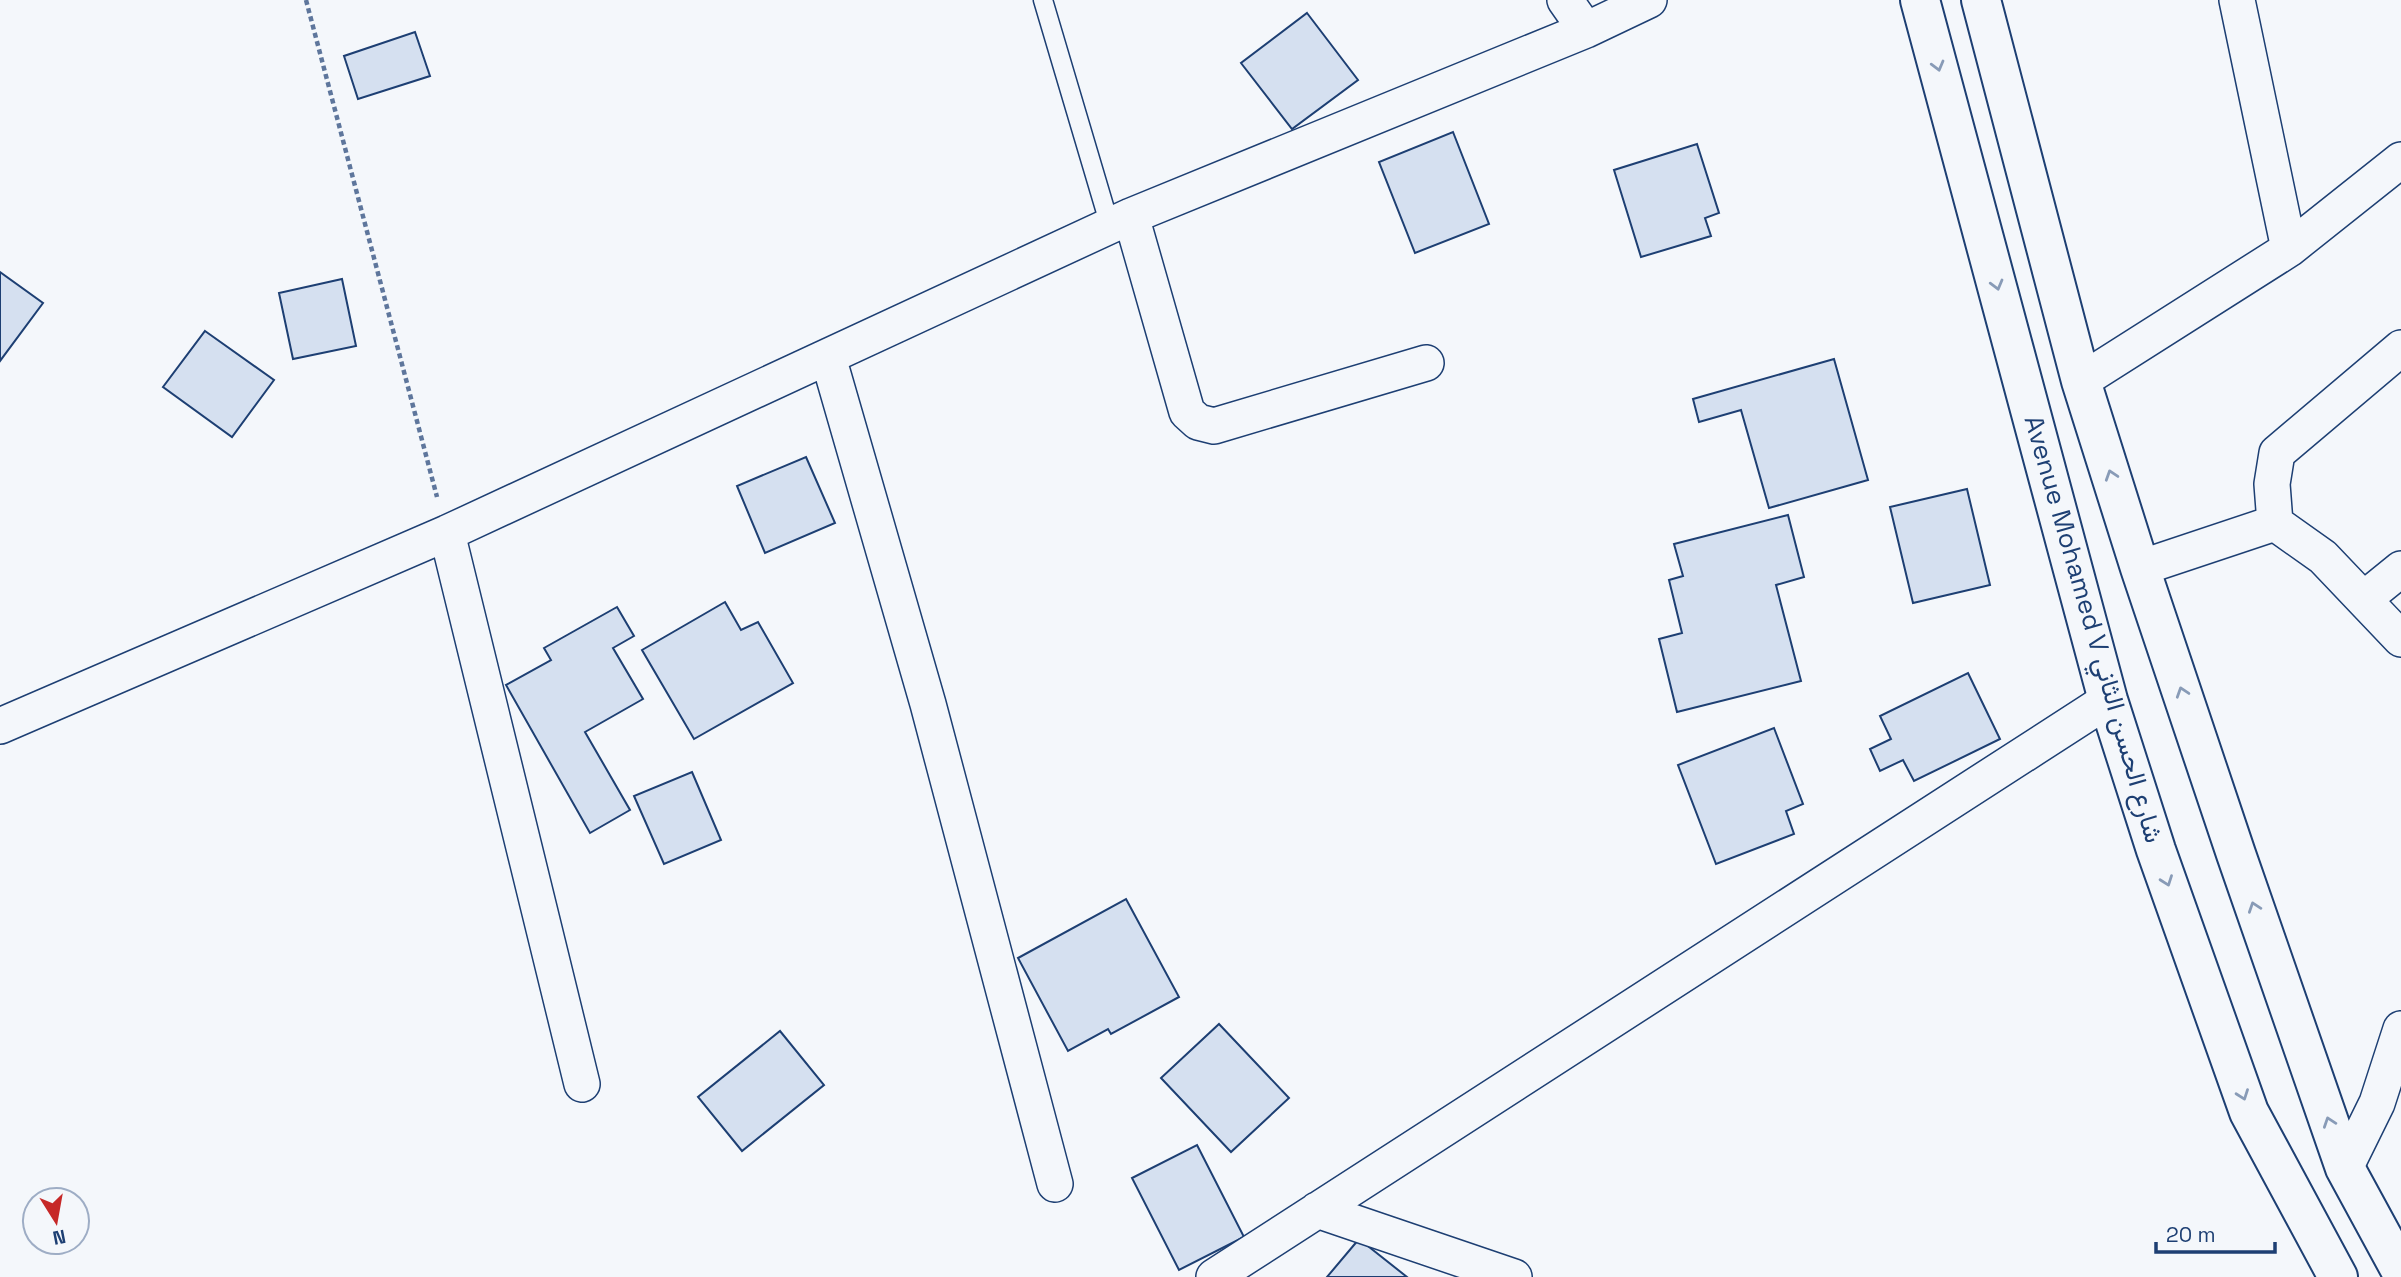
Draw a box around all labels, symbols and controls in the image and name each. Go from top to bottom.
one-way arrow [1930,60,1944,72]
one-way arrow [1989,279,2003,291]
street label: Avenue Mohamed V شارع الحسن الثاني [2013,411,2171,848]
one-way arrow [2105,470,2119,482]
one-way arrow [2175,686,2190,698]
one-way arrow [2159,874,2173,886]
one-way arrow [2248,902,2262,914]
one-way arrow [2235,1089,2249,1101]
one-way arrow [2323,1116,2337,1129]
north arrow [21,1186,91,1256]
scale bar [2156,1210,2275,1254]
text: 20 m [2166,1221,2216,1248]
text: N [51,1224,68,1251]

